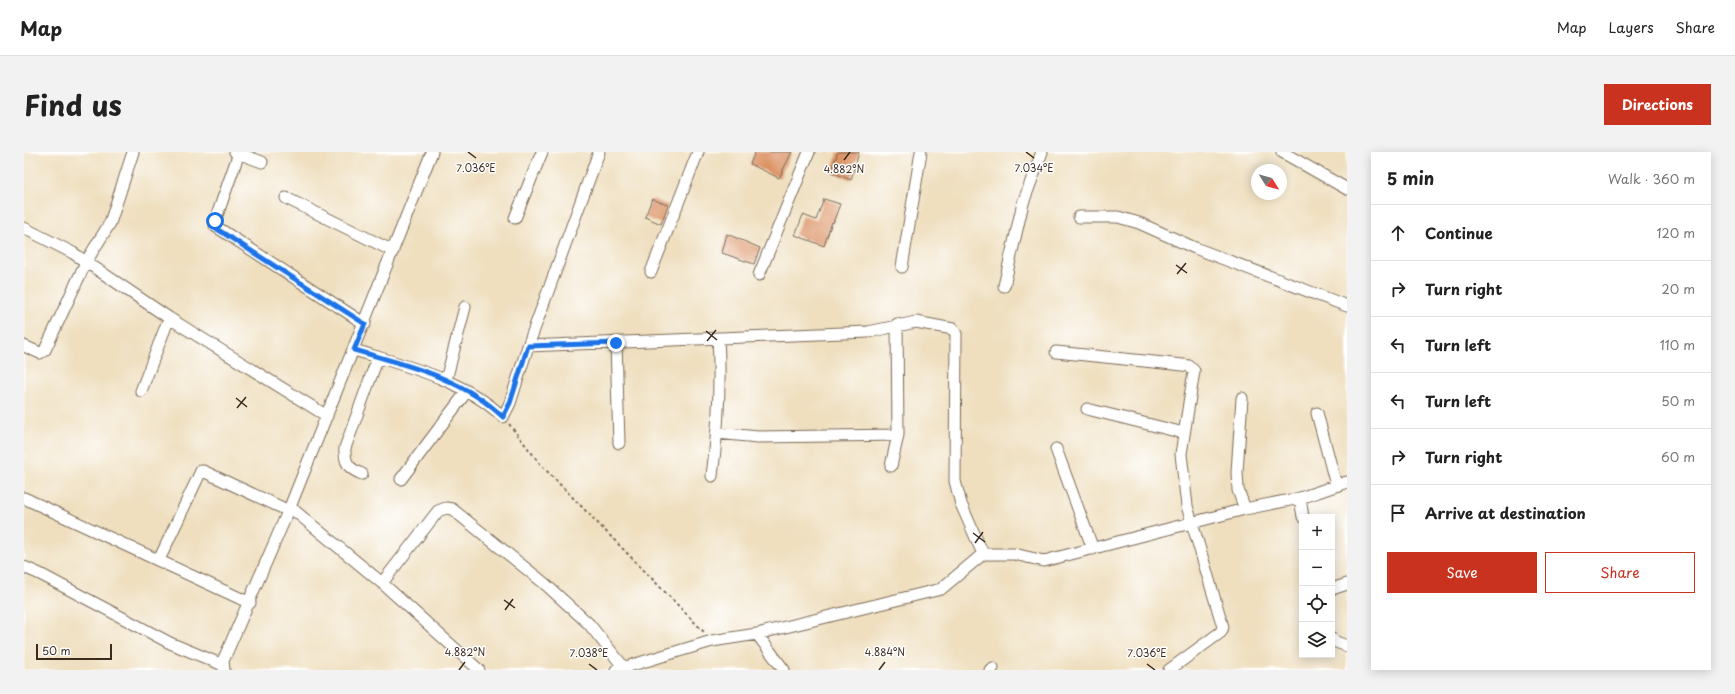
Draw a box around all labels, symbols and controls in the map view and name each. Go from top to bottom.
text: Map [20,14,62,42]
text: Map [1557,17,1587,38]
text: Layers [1609,17,1654,38]
text: Share [1676,17,1715,38]
text: Find us [24,83,122,126]
button: Directions [1604,84,1711,125]
text: 7.036°E [456,160,496,175]
text: 7.034°E [1014,160,1054,175]
text: 4.882°N [824,161,864,176]
north arrow [1251,164,1287,200]
text: 5 min [1387,165,1434,191]
text: Walk · 360 m [1608,169,1695,188]
route start [206,212,224,230]
text: Continue [1425,221,1493,244]
icon: ahead [1387,222,1409,244]
text: 120 m [1656,223,1695,242]
text: Turn right [1425,277,1502,300]
icon: right [1387,278,1409,300]
text: 20 m [1661,279,1695,298]
text: Turn left [1425,333,1491,356]
route end [607,334,625,352]
icon: left [1387,334,1409,356]
text: 110 m [1660,335,1695,354]
text: Turn left [1425,389,1491,412]
icon: left [1387,390,1409,412]
text: 50 m [1661,391,1695,410]
text: Turn right [1425,445,1502,468]
icon: right [1387,446,1409,468]
text: 60 m [1661,447,1695,466]
text: Arrive at destination [1425,501,1586,524]
icon: arrive [1387,502,1409,524]
map controls [1299,514,1335,658]
button: + [1299,514,1335,550]
button: − [1299,550,1335,586]
button: Save [1387,552,1537,593]
button: Share [1545,552,1695,593]
button: locate [1299,586,1335,622]
button: layers [1299,622,1335,658]
scale bar [36,642,112,661]
text: 50 m [42,642,71,659]
text: 4.882°N [445,644,485,659]
text: 4.884°N [865,644,905,659]
text: 7.038°E [570,645,608,660]
text: 7.036°E [1127,645,1167,660]

